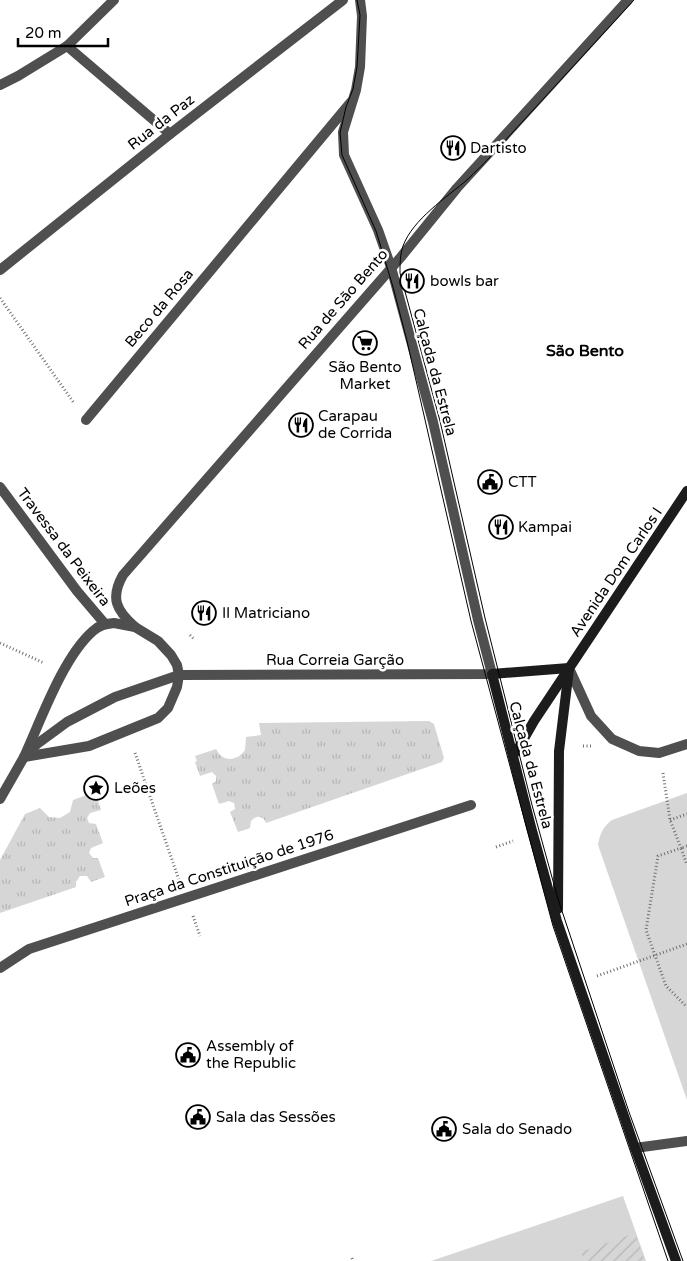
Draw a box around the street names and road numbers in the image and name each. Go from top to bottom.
street label: Rua da Paz [124,90,198,154]
street label: Rua de São Bento [294,245,392,353]
street label: Beco da Rosa [121,265,197,351]
street label: Calçada da Estrela [409,306,461,438]
street label: Travessa da Peixeira [14,484,114,610]
street label: Avenida Dom Carlos I [566,504,666,640]
street label: Rua Correia Garção [266,651,404,669]
street label: Calçada da Estrela [505,699,557,831]
street label: Praça da Constituição de 1976 [122,826,336,910]

